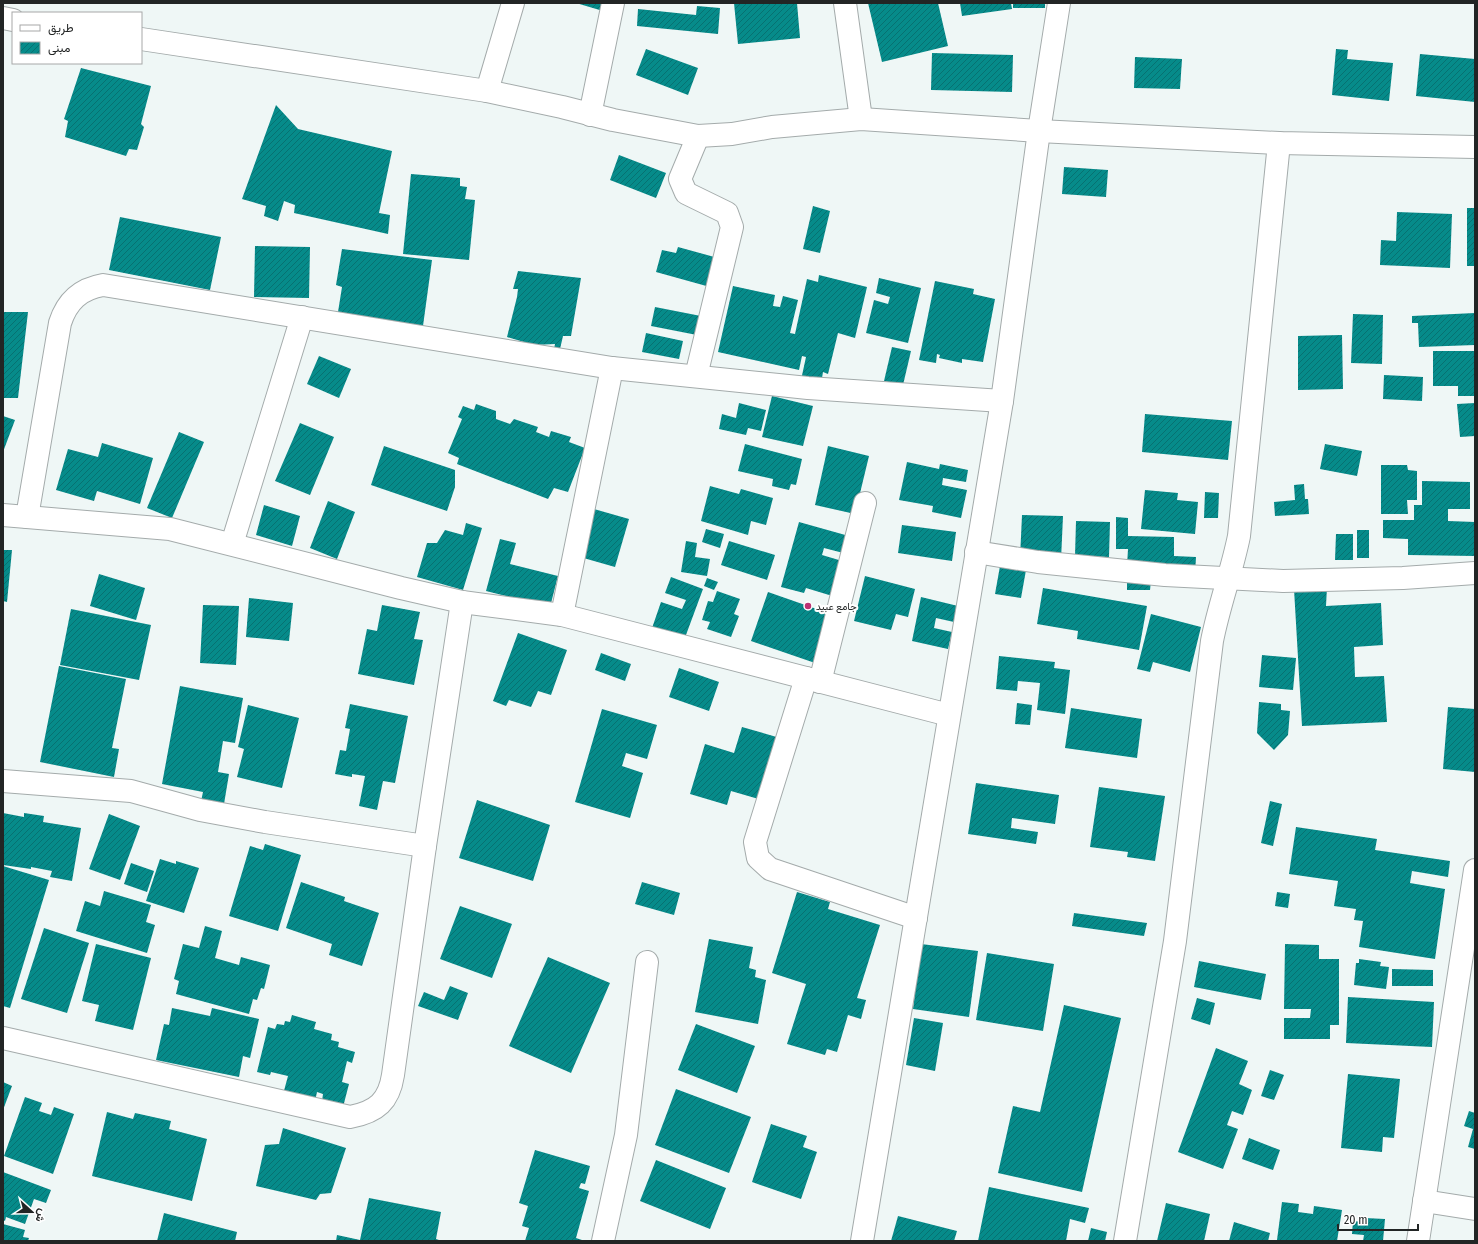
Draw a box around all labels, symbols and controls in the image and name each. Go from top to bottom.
legend [12,12,142,64]
text: طريق [48,21,74,36]
text: مبنى [48,41,70,56]
marker: جامع عبيد [803,601,813,611]
place label: جامع عبيد [816,601,857,613]
north arrow [12,1192,52,1232]
scale bar [1338,1206,1418,1232]
text: ش [32,1207,49,1224]
text: 20 m [1344,1213,1368,1227]

